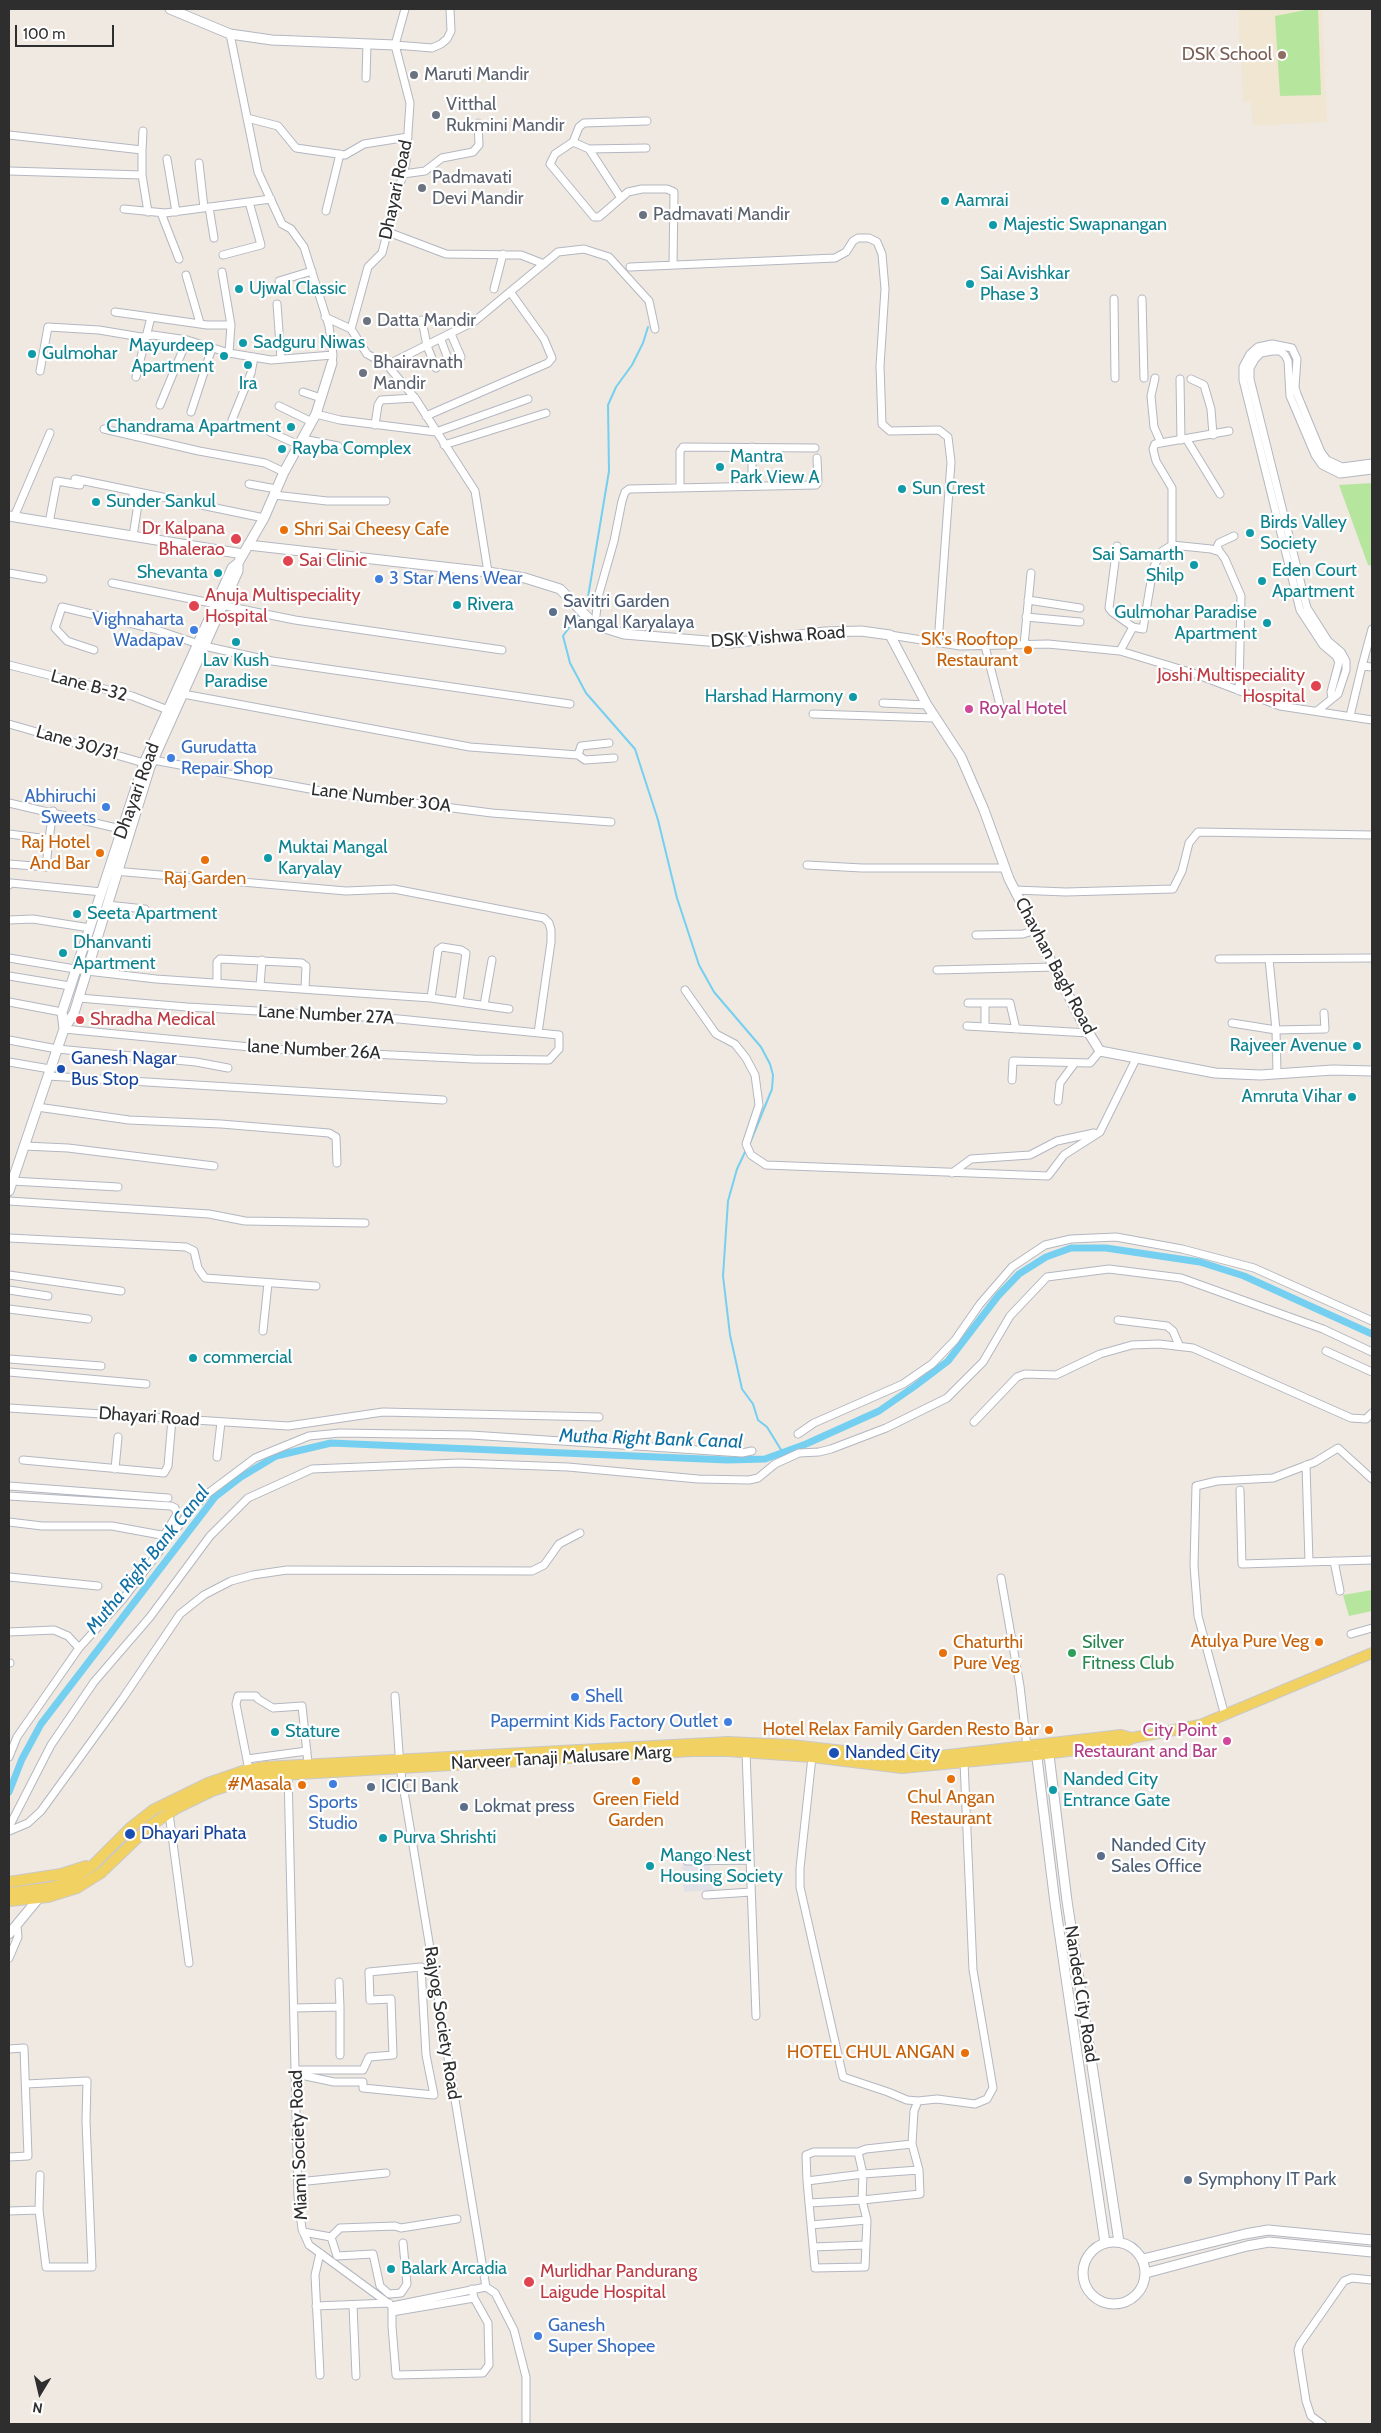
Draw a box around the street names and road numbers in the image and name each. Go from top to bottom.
street label: Dhayari Road [375,138,417,242]
street label: DSK Vishwa Road [710,622,846,652]
street label: Lane B-32 [48,665,130,707]
street label: Lane 30/31 [33,721,121,765]
street label: Dhayari Road [110,740,164,842]
street label: Lane Number 30A [310,779,452,817]
street label: Chavhan Bagh Road [1010,894,1100,1038]
street label: Lane Number 27A [257,1001,395,1029]
street label: lane Number 26A [247,1036,381,1064]
street label: Dhayari Road [98,1403,200,1431]
street label: Narveer Tanaji Malusare Marg [450,1741,672,1775]
street label: Nanded City Road [1060,1924,1102,2064]
street label: Rajyog Society Road [419,1945,465,2101]
street label: Miami Society Road [286,2069,312,2221]

